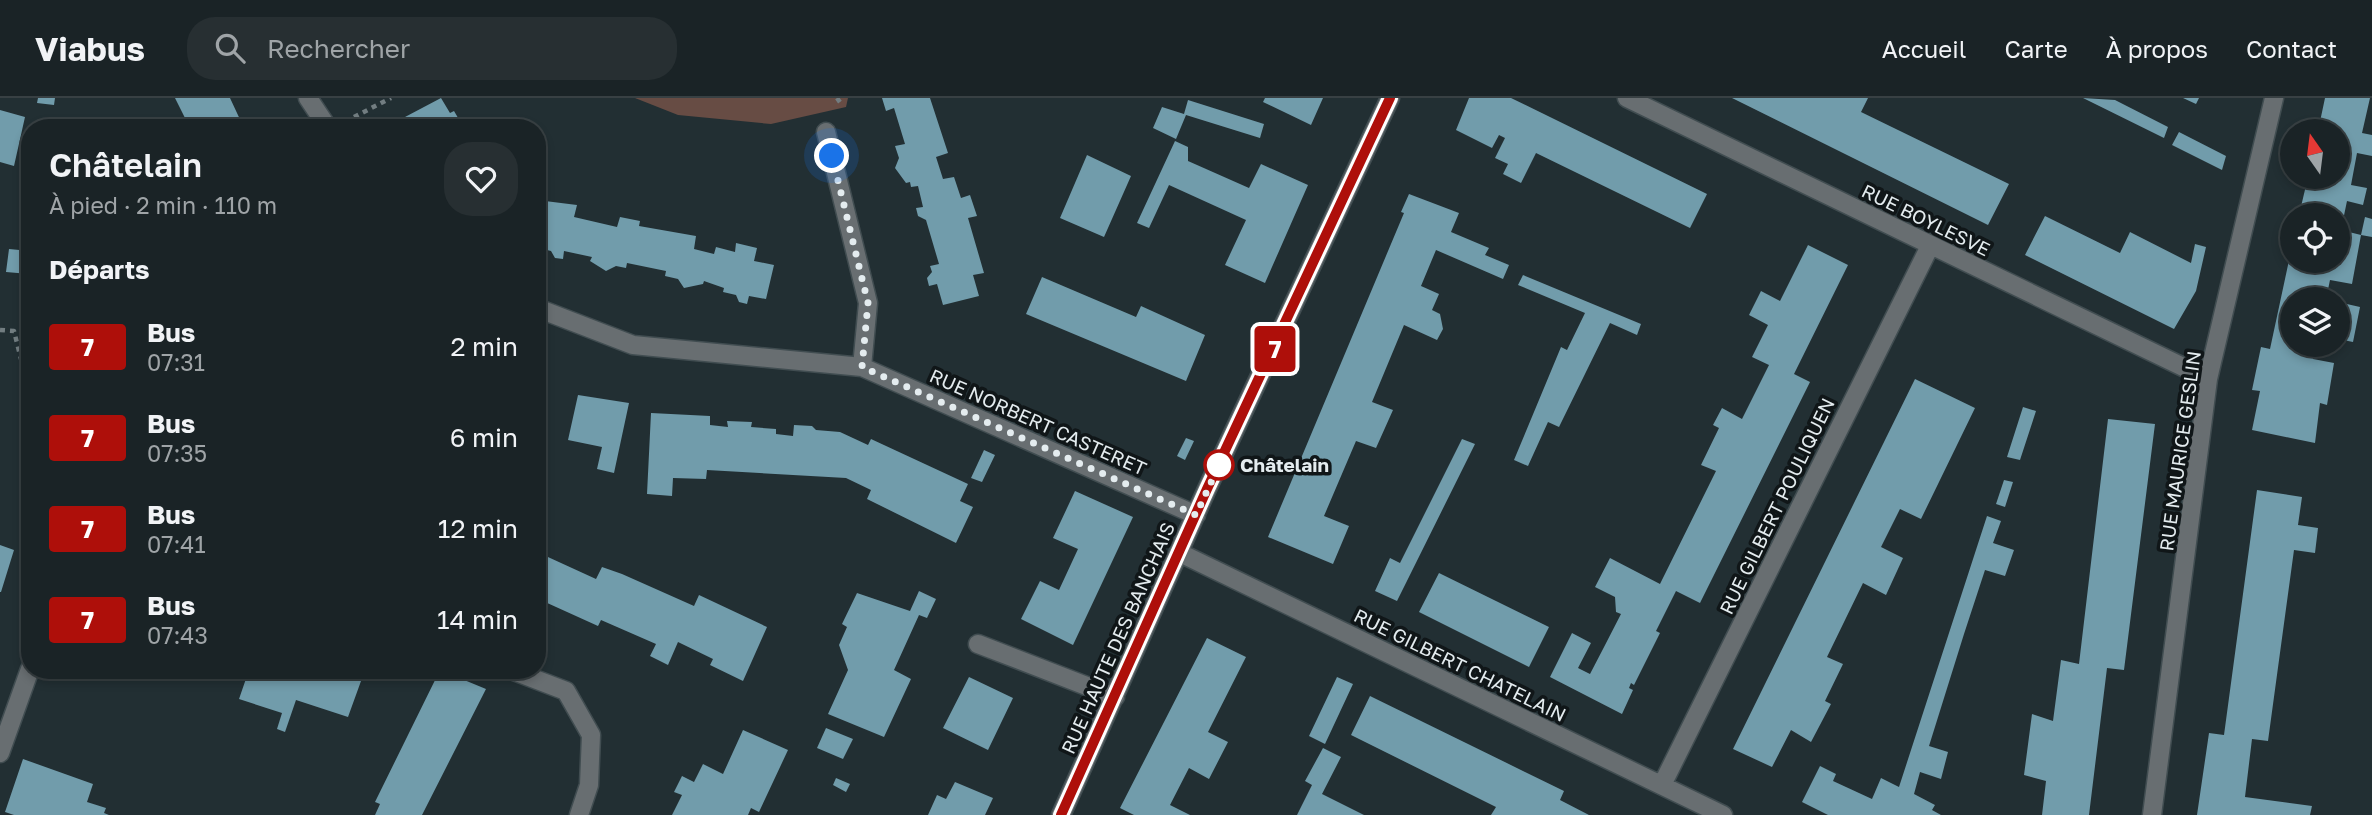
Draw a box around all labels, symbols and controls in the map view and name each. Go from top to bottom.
search box [187,17,677,80]
text: Viabus [35,29,145,68]
icon: search [211,29,249,67]
text: Rechercher [267,33,410,64]
text: Accueil [1882,34,1966,63]
text: Carte [2004,34,2068,63]
text: À propos [2106,34,2208,63]
text: Contact [2246,34,2337,63]
north arrow [2280,119,2350,189]
map controls [2280,119,2350,357]
your location [814,138,849,173]
button: heart [444,142,518,216]
text: Châtelain [49,145,202,184]
street label: RUE BOYLESVE [1858,179,1994,261]
text: À pied · 2 min · 110 m [49,191,277,219]
button: locate [2280,203,2350,273]
text: Départs [49,254,150,285]
button: layers [2280,287,2350,357]
text: Bus [147,317,195,348]
line badge: 7 [1252,326,1298,372]
text: 2 min [450,331,518,362]
text: 7 [81,332,94,361]
text: 7 [1268,334,1282,363]
text: 07:31 [147,348,205,376]
street label: RUE MAURICE GESLIN [2154,349,2205,552]
street label: RUE NORBERT CASTERET [926,363,1150,480]
street label: RUE GILBERT POULIQUEN [1714,394,1839,618]
text: Bus [147,408,195,439]
text: 6 min [450,422,518,453]
text: 7 [81,423,94,452]
text: 07:35 [147,439,207,467]
marker: Châtelain [1204,450,1234,480]
place label: Châtelain [1240,453,1329,476]
text: Bus [147,499,195,530]
text: 12 min [438,513,518,544]
text: 7 [81,514,94,543]
street label: RUE HAUTE DES BANCHAIS [1056,518,1179,757]
text: 07:41 [147,530,206,558]
text: Bus [147,590,195,621]
street label: RUE GILBERT CHATELAIN [1350,603,1570,726]
text: 14 min [437,604,518,635]
text: 7 [81,605,94,634]
text: 07:43 [147,621,208,649]

